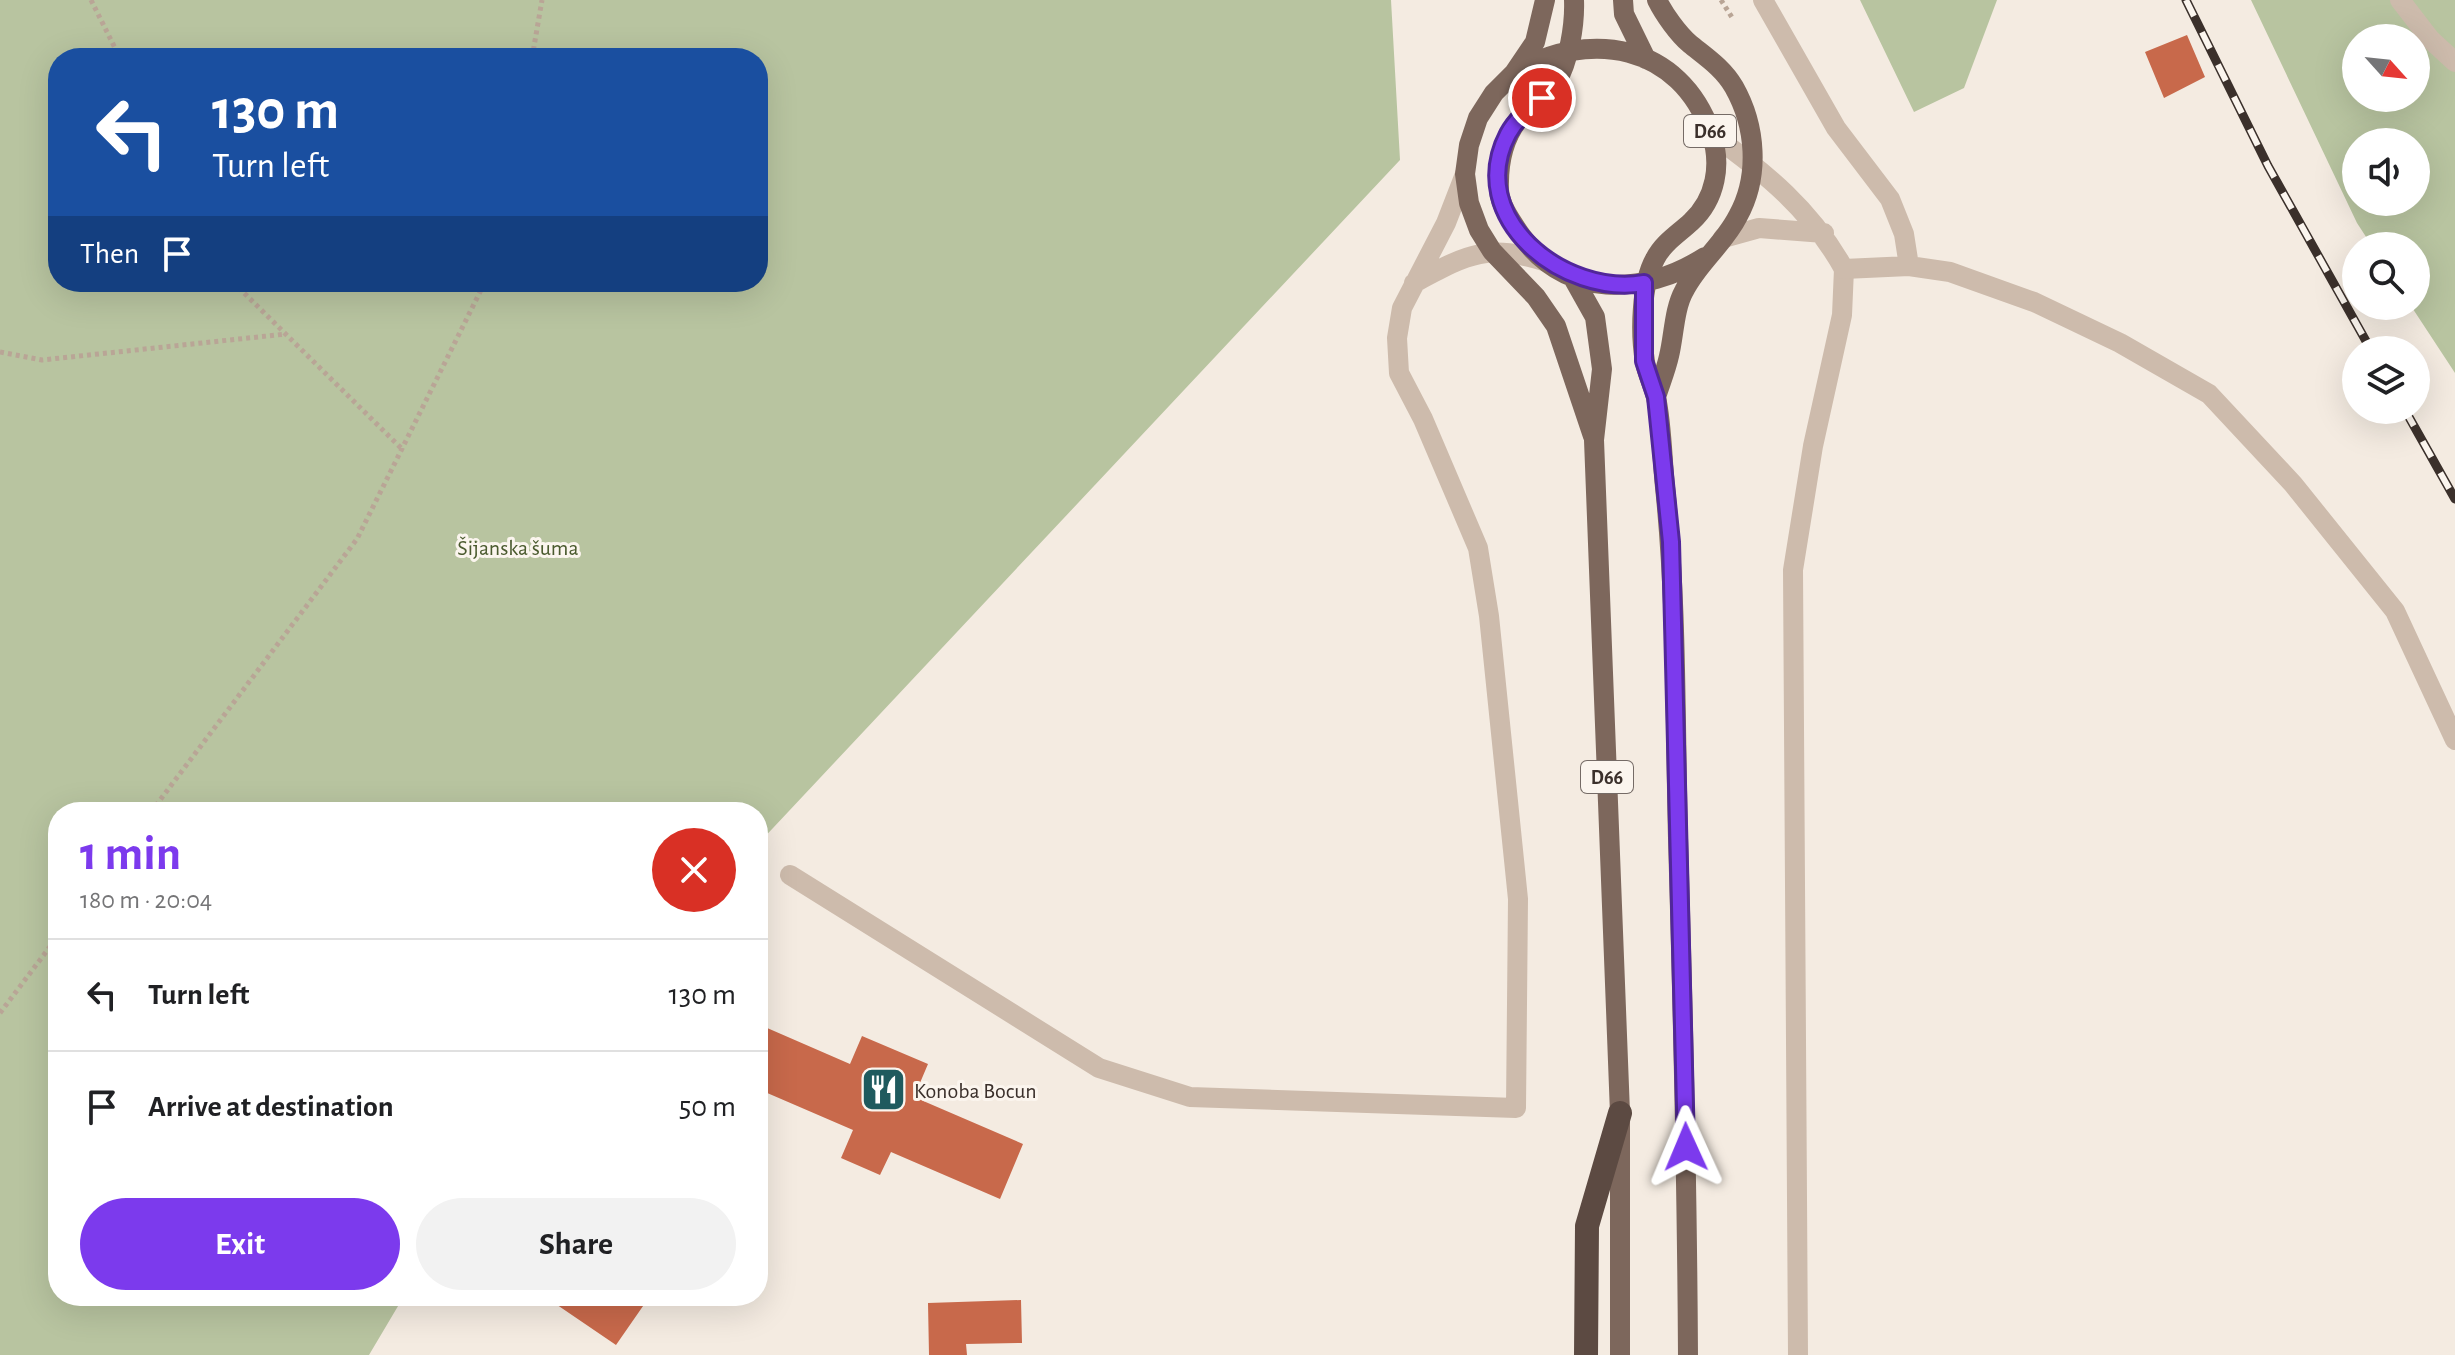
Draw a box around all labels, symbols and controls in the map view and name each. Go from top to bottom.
north arrow [2342,24,2430,112]
map controls [2342,24,2430,424]
pin [1508,64,1576,132]
icon: arrive [1520,76,1564,120]
icon: left [80,80,184,184]
text: 130 m [212,83,339,139]
road number: D66 [1684,115,1736,147]
button: sound [2342,128,2430,216]
text: Turn left [212,148,329,184]
icon: arrive [155,232,199,276]
button: search [2342,232,2430,320]
text: Then [80,239,139,269]
button: layers [2342,336,2430,424]
park label: Šijanska šuma [457,536,579,559]
road number: D66 [1581,761,1633,793]
button: close [652,828,736,912]
text: 1 min [80,831,181,879]
text: 180 m · 20:04 [80,887,212,913]
icon: left [80,973,124,1017]
text: Turn left [148,980,249,1010]
text: 130 m [669,980,736,1010]
restaurant icon: Konoba Bocun [859,1066,907,1114]
place label: Konoba Bocun [914,1080,1037,1102]
icon: arrive [80,1085,124,1129]
text: Arrive at destination [148,1092,394,1122]
text: 50 m [679,1092,736,1122]
position arrow [1644,1105,1728,1189]
button: Exit [80,1198,400,1290]
button: Share [416,1198,736,1290]

